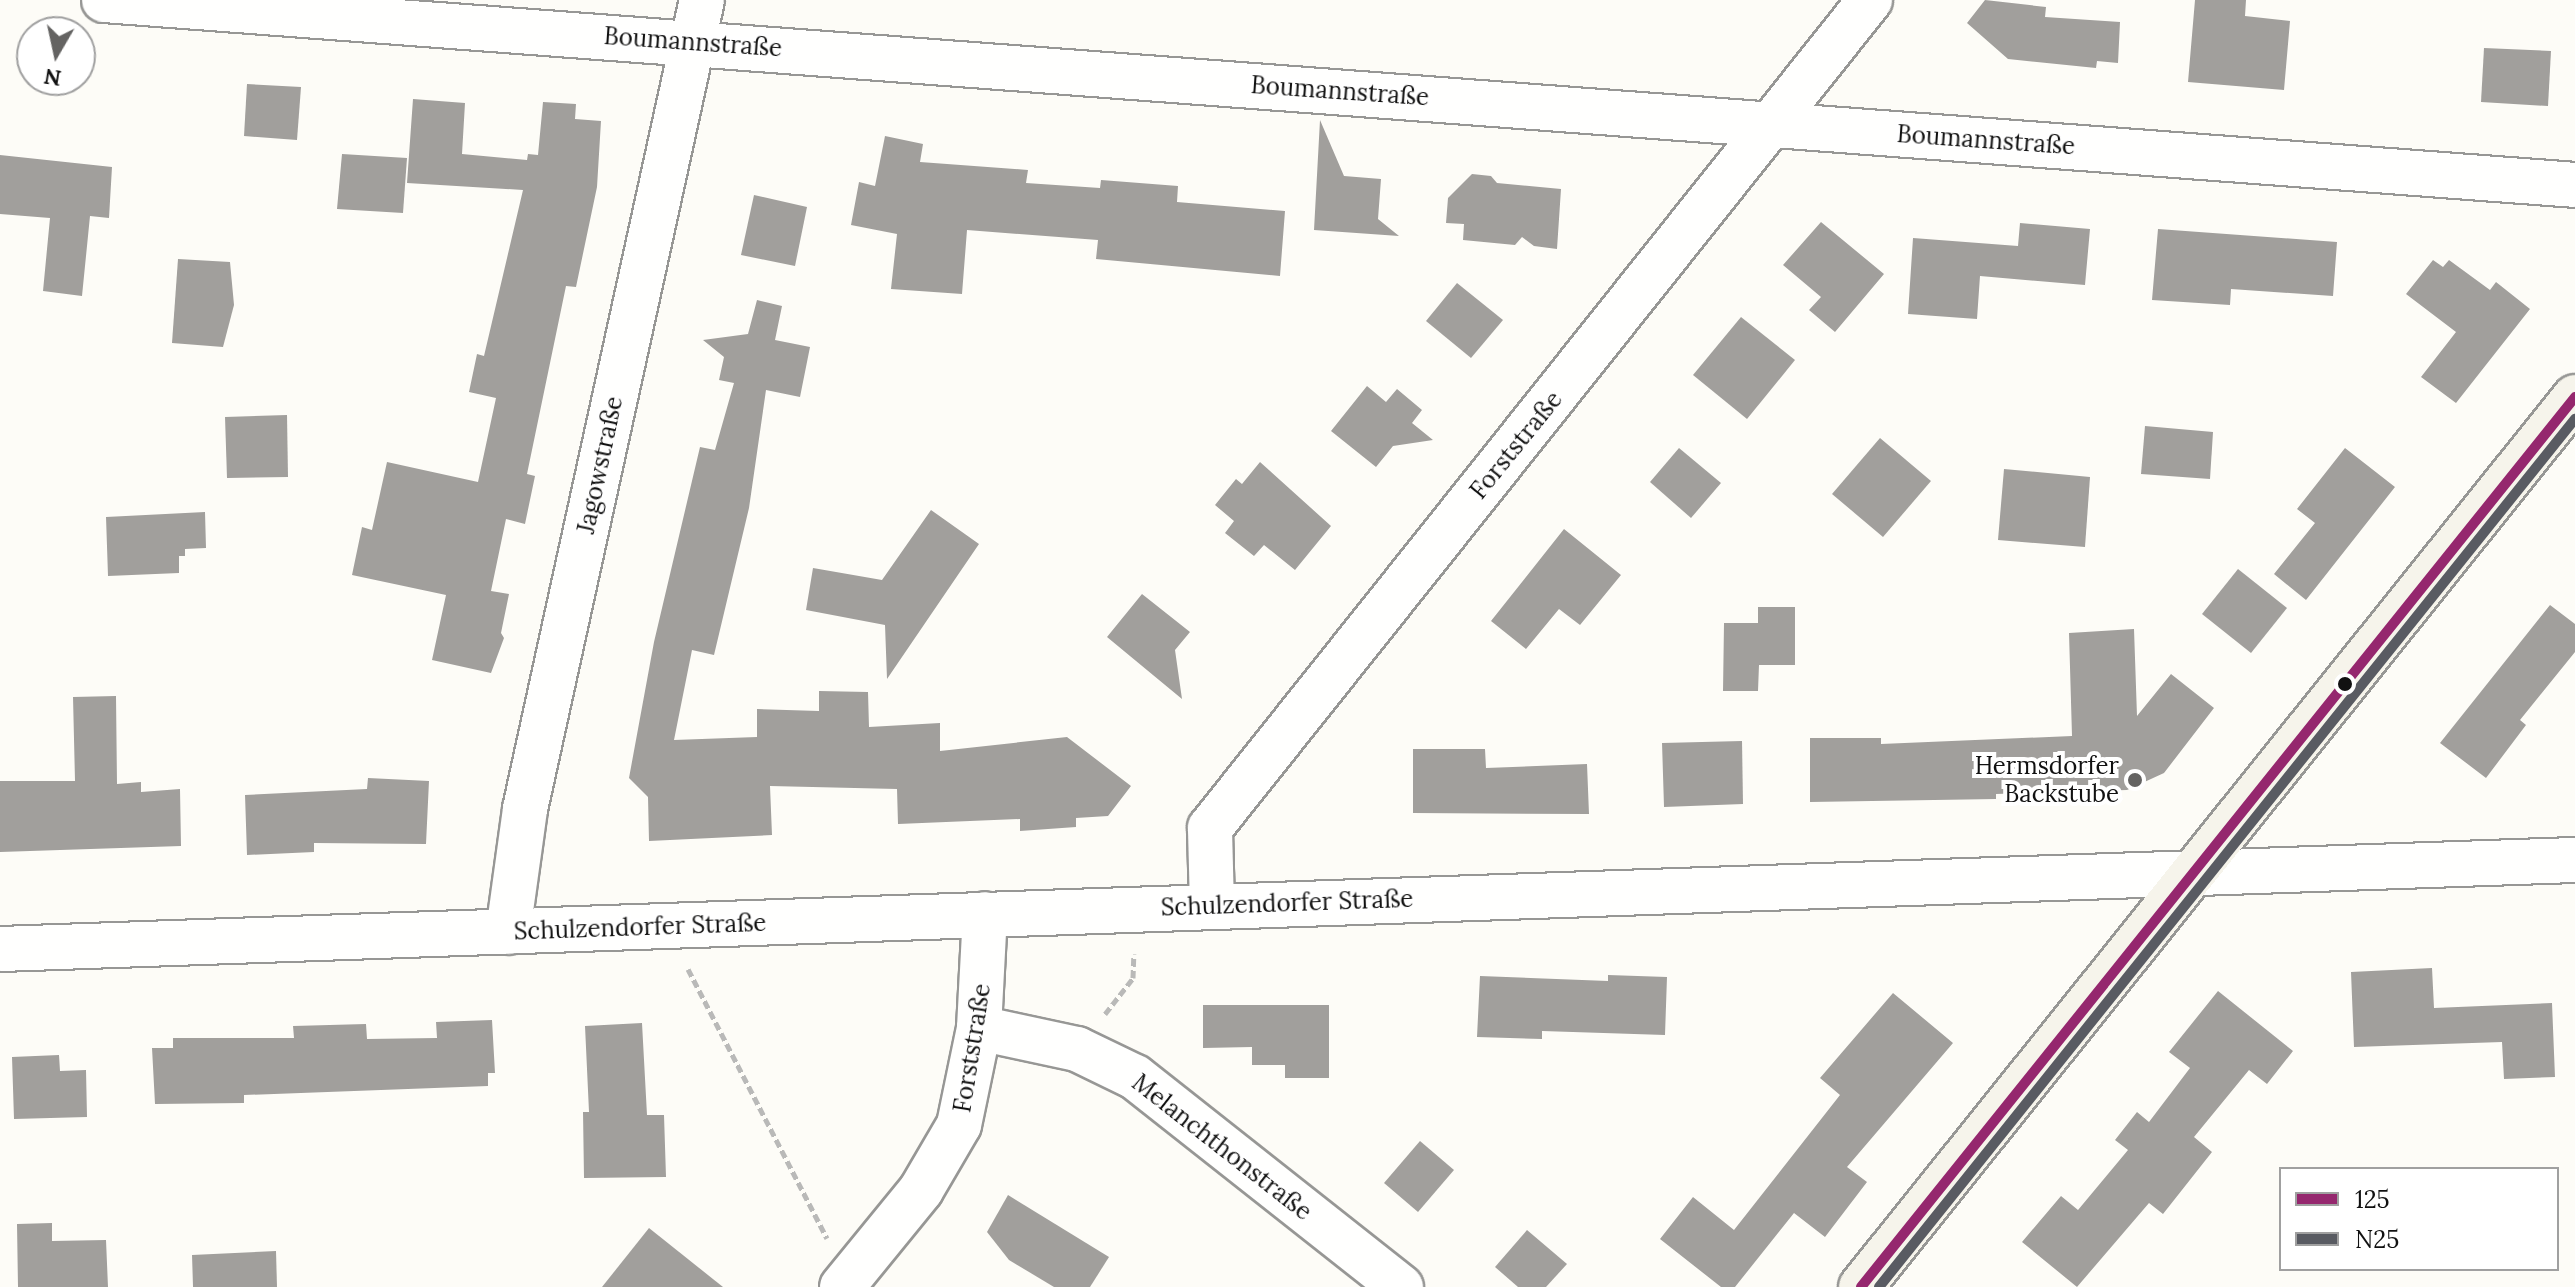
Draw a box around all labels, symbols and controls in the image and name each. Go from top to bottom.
north arrow [16,16,96,96]
street label: Boumannstraße [603,21,783,63]
text: N [42,63,63,93]
street label: Boumannstraße [1250,70,1430,112]
street label: Boumannstraße [1896,119,2076,161]
street label: Forststraße [1464,385,1568,505]
street label: Jagowstraße [571,394,629,536]
unlabelled marker [2337,676,2353,692]
place label: Hermsdorfer Backstube [1975,752,2119,808]
marker: Hermsdorfer Backstube [2126,771,2144,789]
street label: Schulzendorfer Straße [1160,884,1414,922]
street label: Schulzendorfer Straße [513,908,767,946]
street label: Forststraße [948,982,996,1114]
street label: Melanchthonstraße [1126,1068,1318,1226]
legend [2279,1167,2559,1271]
text: 125 [2355,1184,2390,1215]
text: N25 [2355,1224,2399,1255]

